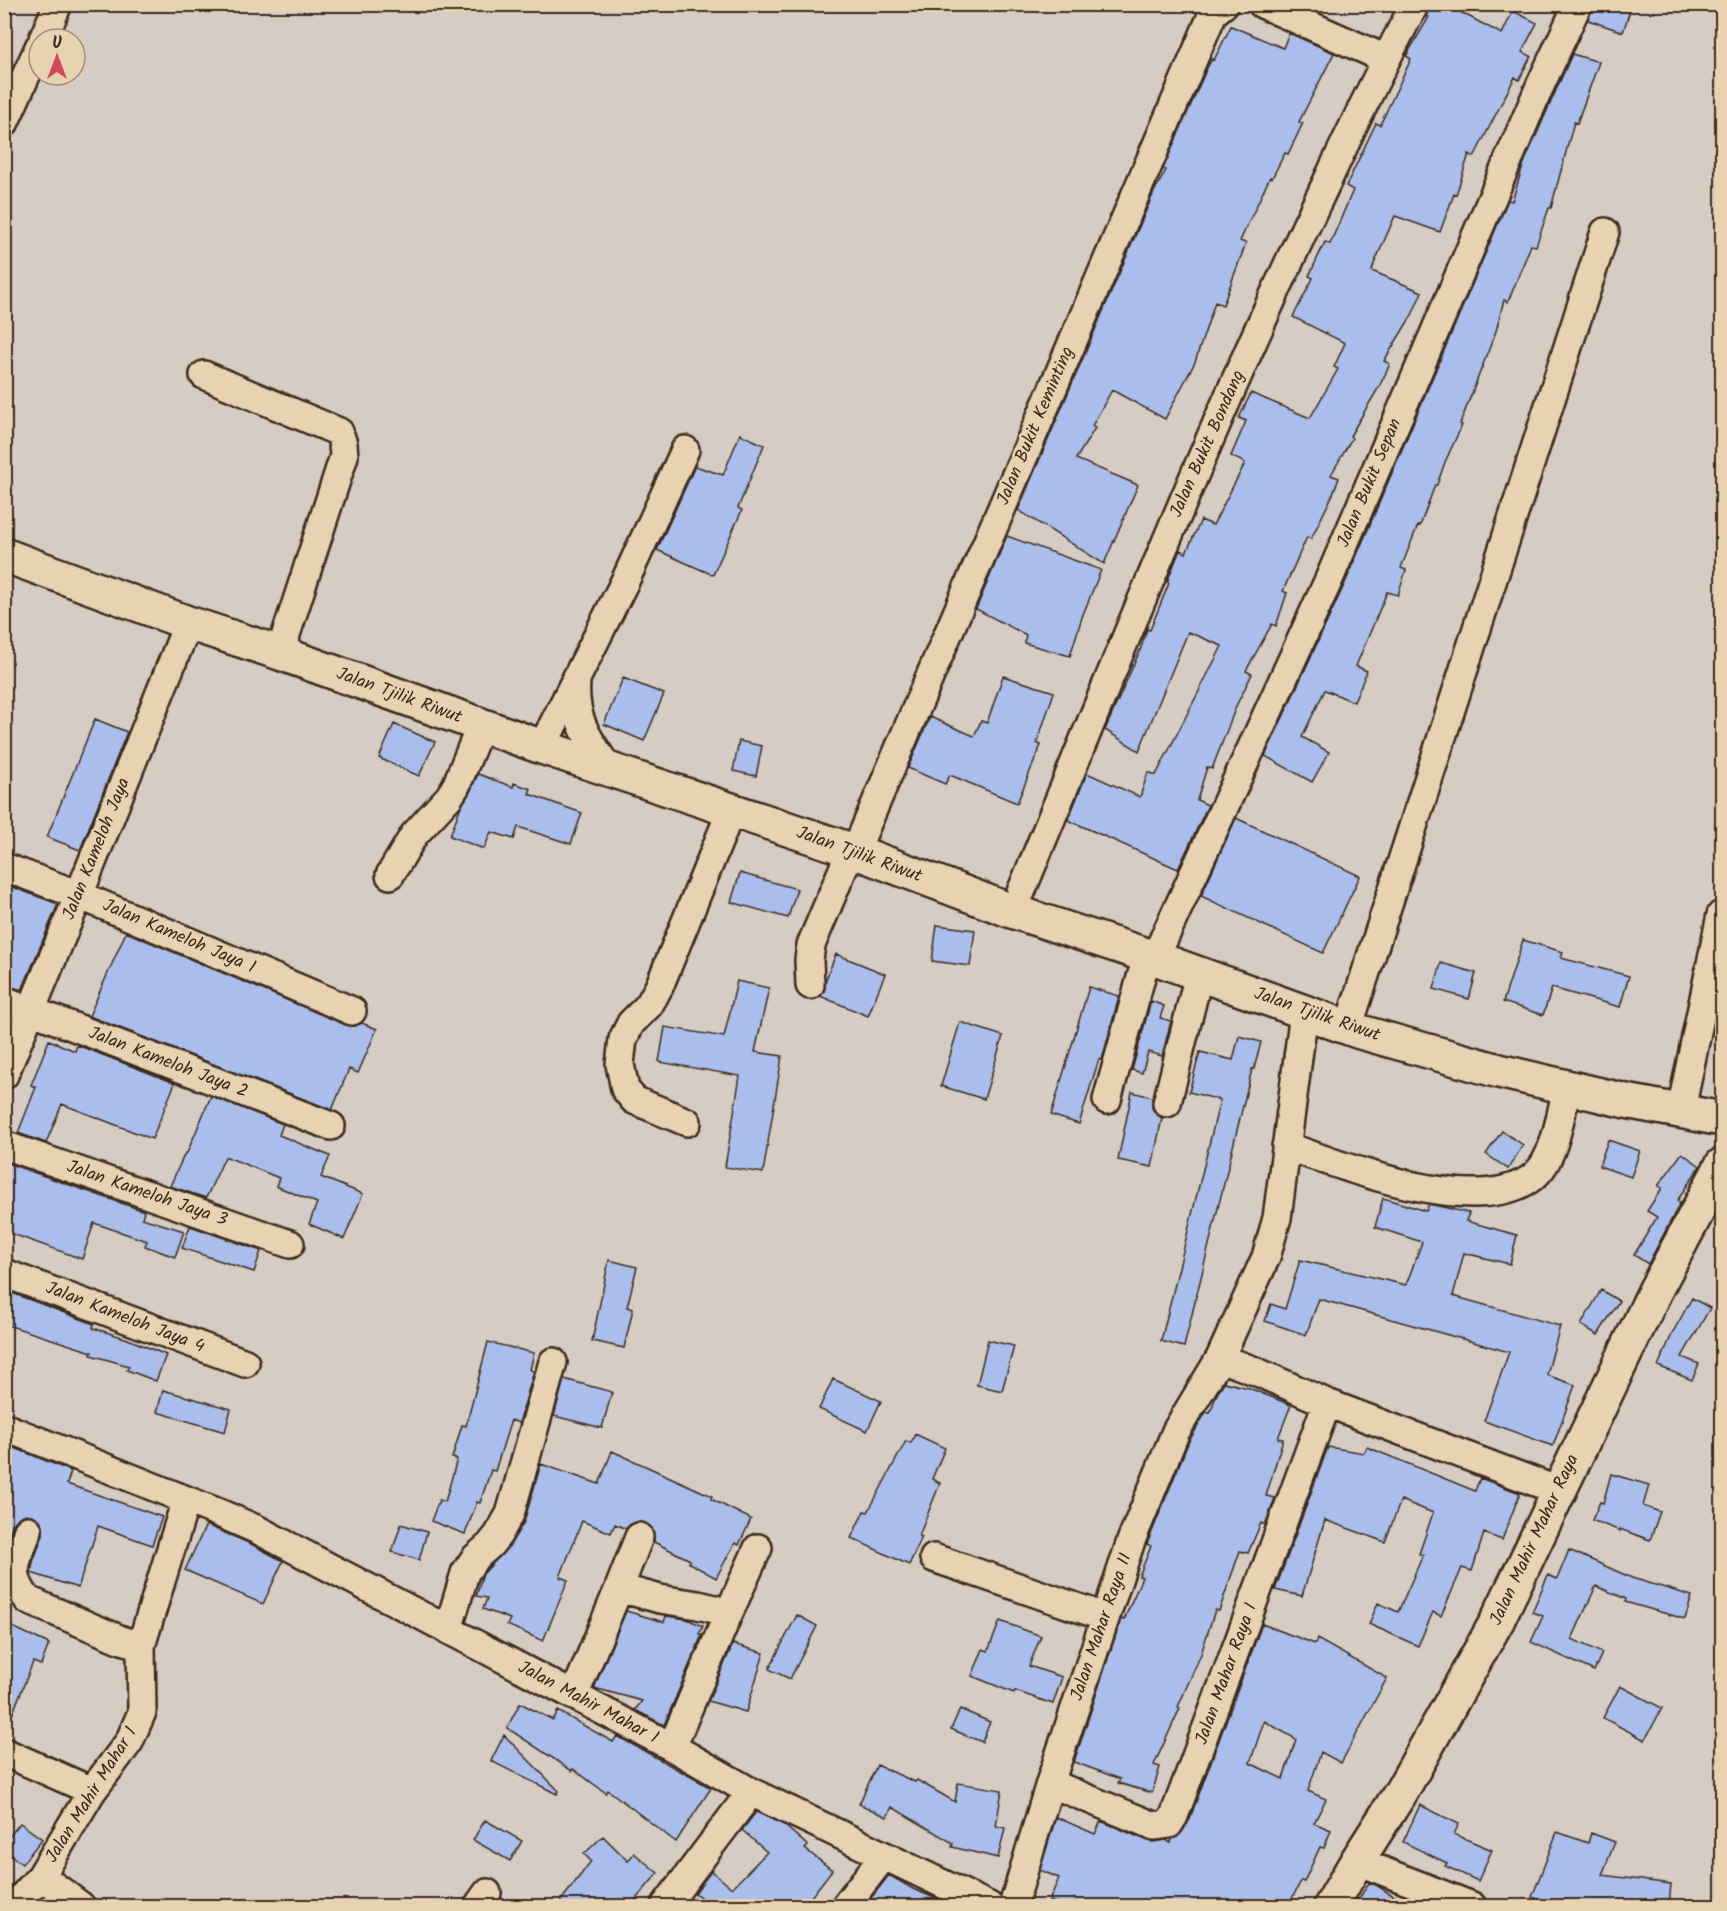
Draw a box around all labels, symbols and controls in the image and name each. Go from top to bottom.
north arrow [27,27,87,87]
text: U [52,31,62,56]
street label: Jalan Bukit Keminting [989,342,1083,510]
street label: Jalan Bukit Bondang [1163,366,1253,522]
street label: Jalan Bukit Sepan [1330,414,1410,552]
street label: Jalan Tjilik Riwut [332,660,467,733]
street label: Jalan Kameloh Jaya [55,773,139,925]
street label: Jalan Tjilik Riwut [792,819,927,892]
street label: Jalan Kameloh Jaya 1 [98,892,260,982]
street label: Jalan Tjilik Riwut [1250,980,1385,1051]
street label: Jalan Kameloh Jaya 2 [84,1019,252,1107]
street label: Jalan Kameloh Jaya 3 [63,1153,231,1235]
street label: Jalan Kameloh Jaya 4 [41,1274,209,1362]
street label: Jalan Mahir Mahar Raya [1483,1450,1587,1630]
street label: Jalan Mahar Raya II [1063,1549,1141,1705]
street label: Jalan Mahar Raya I [1188,1599,1266,1749]
street label: Jalan Mahir Mahar 1 [512,1654,664,1752]
street label: Jalan Mahir Mahar 1 [38,1721,146,1869]

